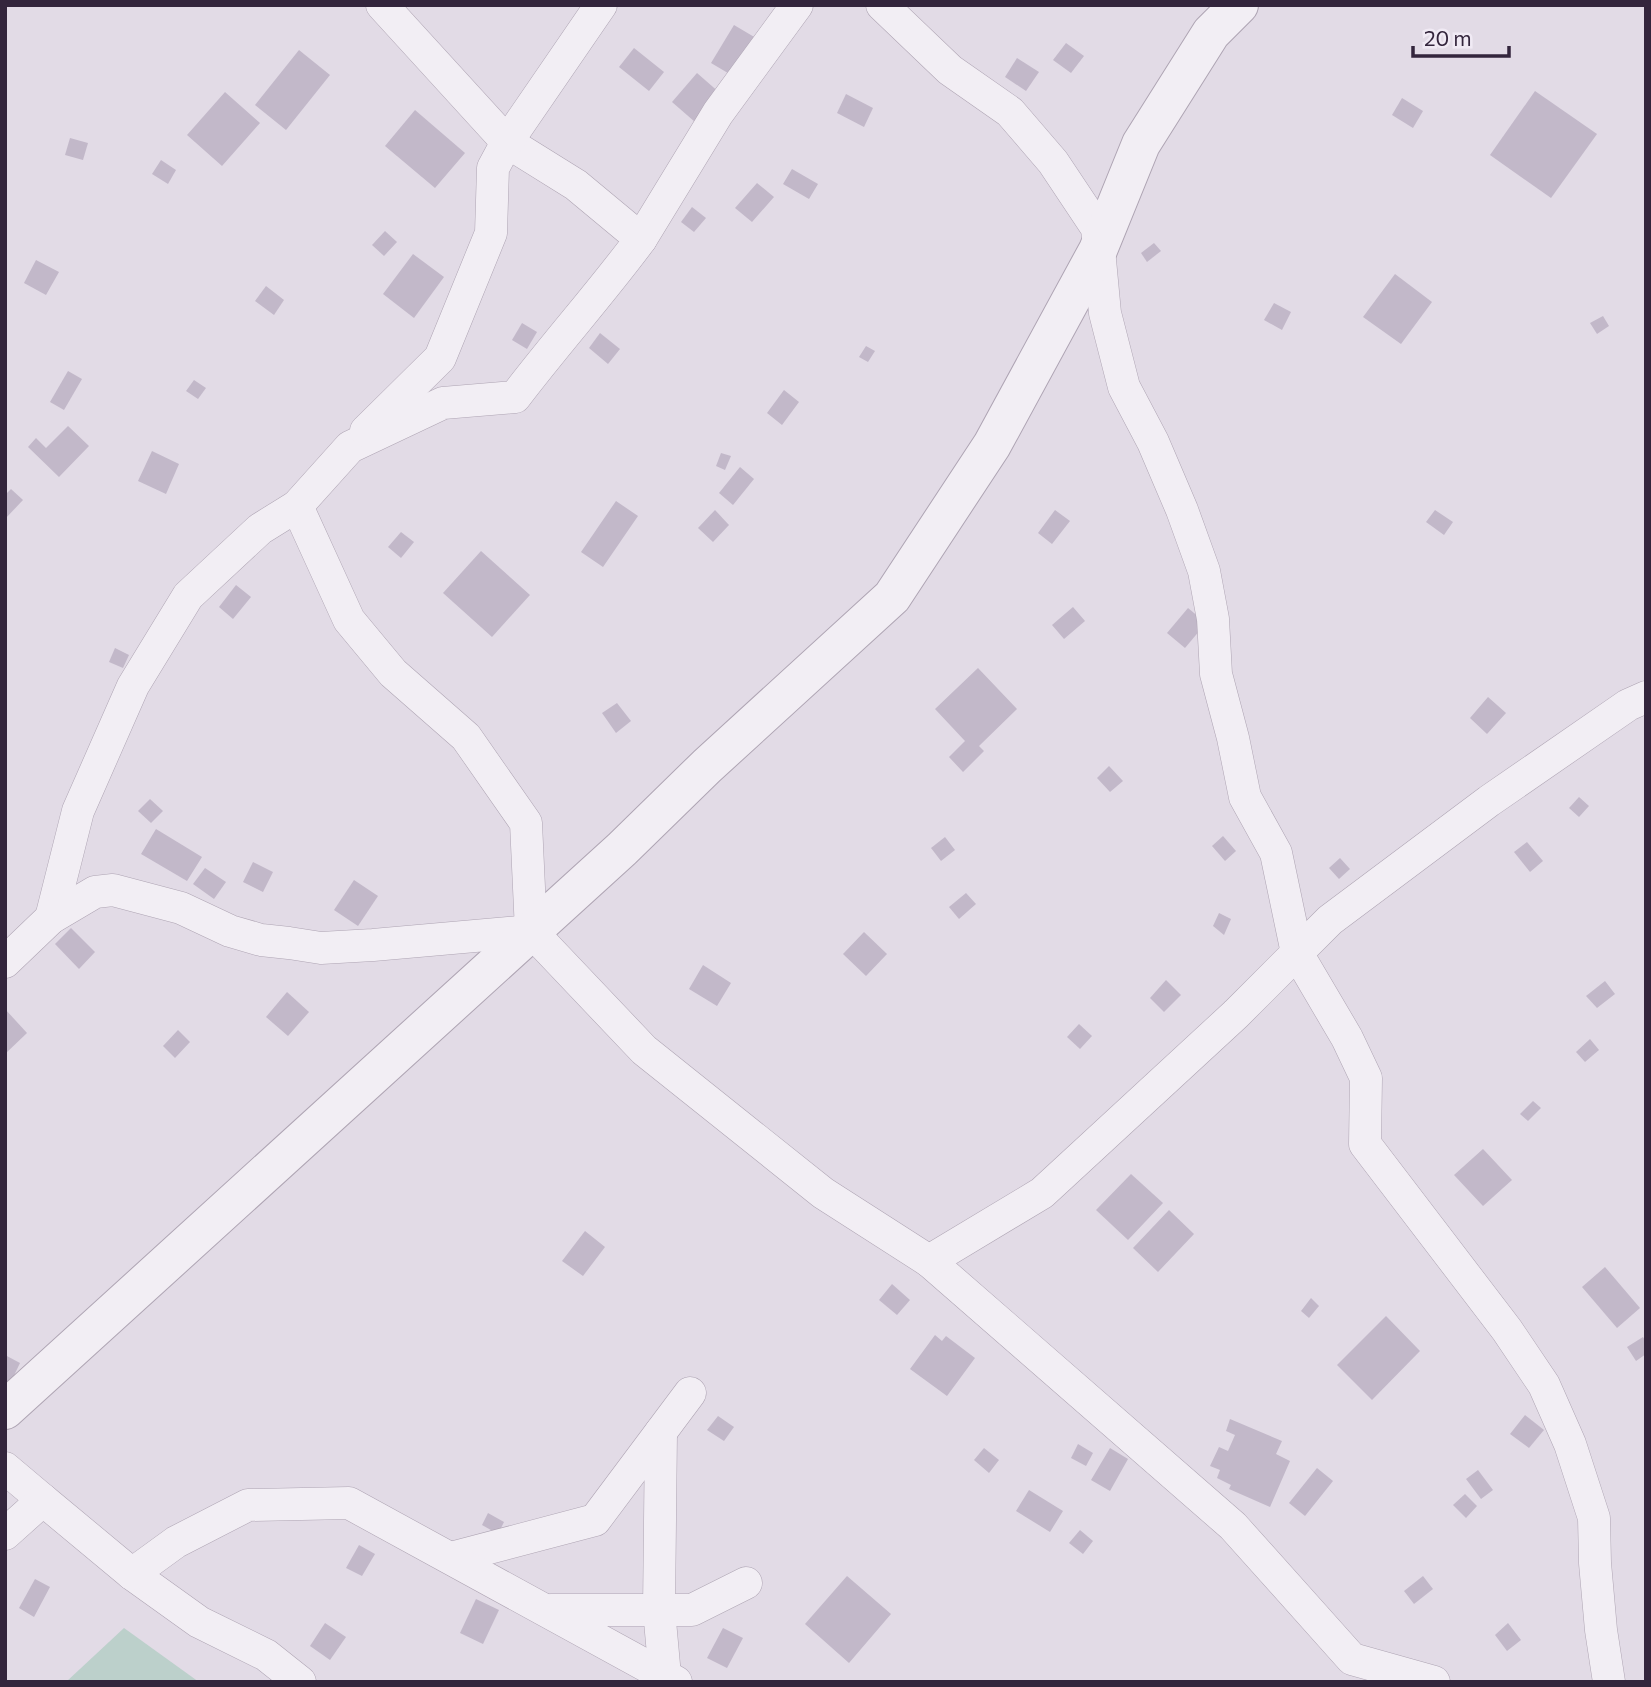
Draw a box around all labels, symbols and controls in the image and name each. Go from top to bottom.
scale bar [1413,14,1509,58]
text: 20 m [1424,25,1472,50]

